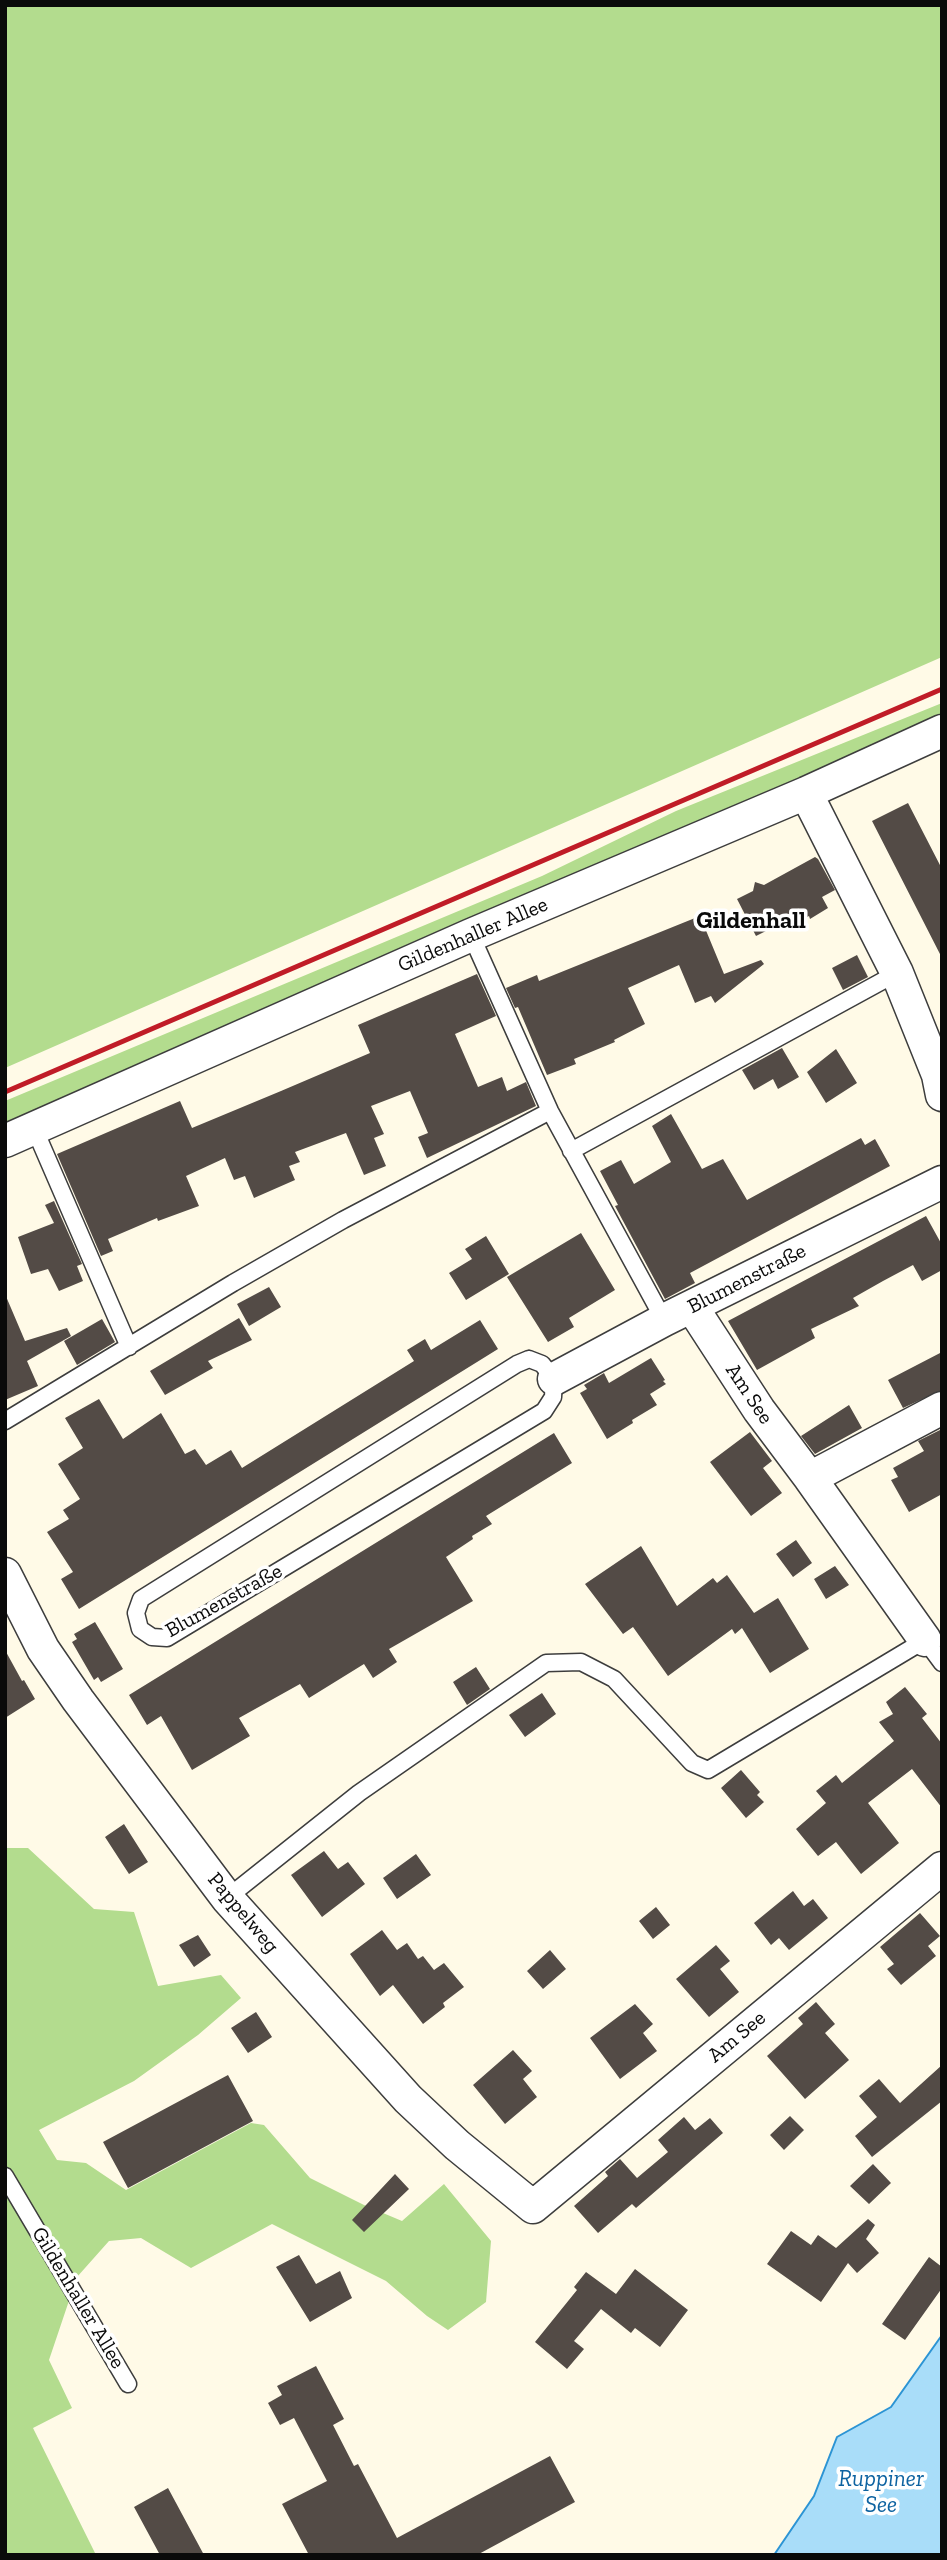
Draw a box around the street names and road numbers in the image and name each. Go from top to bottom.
street label: Gildenhaller Allee [394,892,552,978]
street label: Blumenstraße [684,1238,810,1320]
street label: Am See [720,1359,778,1429]
street label: Blumenstraße [161,1559,287,1643]
street label: Pappelweg [202,1868,284,1958]
street label: Am See [703,2006,771,2068]
street label: Gildenhaller Allee [26,2223,130,2373]

